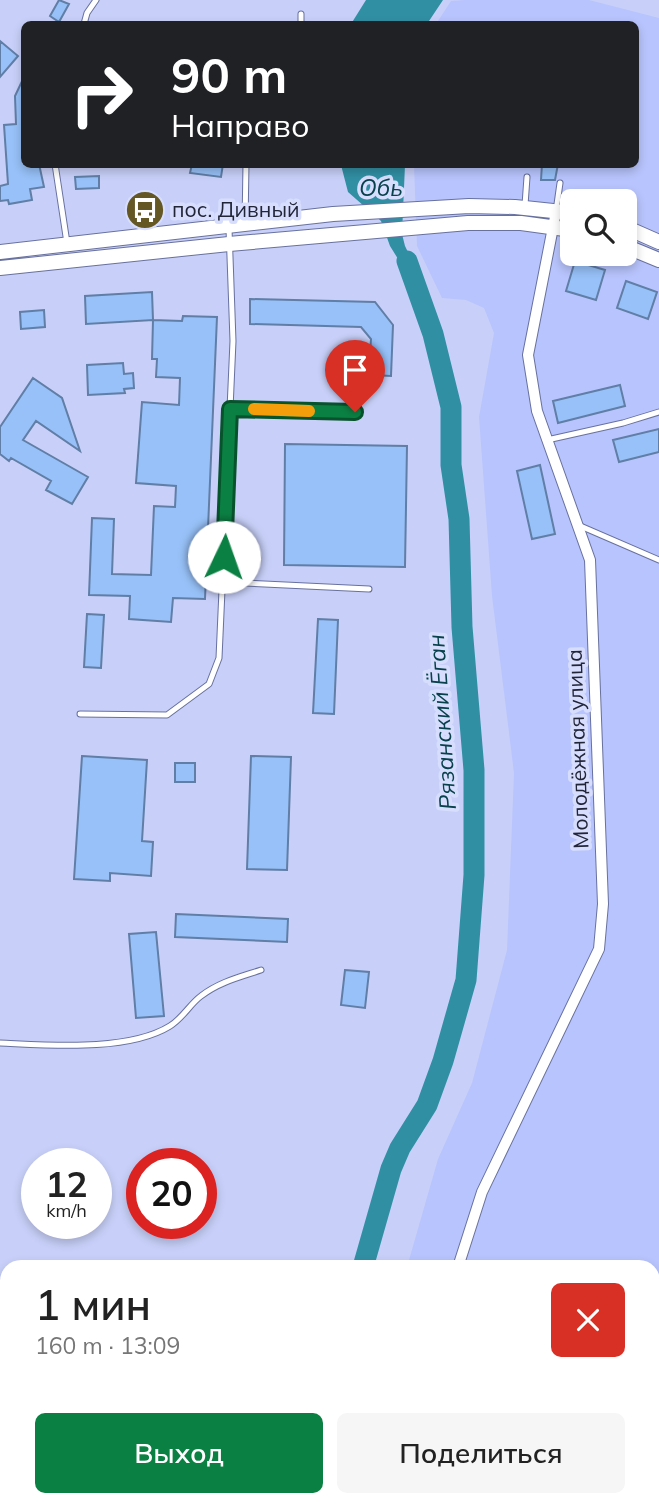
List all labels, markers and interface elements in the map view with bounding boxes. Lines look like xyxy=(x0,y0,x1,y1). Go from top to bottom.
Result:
text: 90 m xyxy=(171,44,287,105)
icon: right xyxy=(56,49,147,140)
text: Направо xyxy=(171,105,310,145)
water label: Обь xyxy=(359,173,403,202)
bus stop icon: пос. Дивный xyxy=(124,189,166,231)
map controls xyxy=(560,189,637,266)
button: search xyxy=(560,189,637,266)
place label: пос. Дивный xyxy=(172,196,300,222)
pin xyxy=(325,340,385,412)
icon: arrive xyxy=(336,351,374,389)
position arrow xyxy=(187,520,261,594)
water label: Рязанский Ёган xyxy=(421,633,462,811)
street label: Молодёжная улица xyxy=(561,649,593,849)
speed limit sign: 20 xyxy=(126,1148,217,1239)
text: 12 xyxy=(45,1162,88,1206)
text: km/h xyxy=(46,1199,87,1222)
text: 1 мин xyxy=(35,1278,151,1331)
button: close xyxy=(551,1283,625,1357)
text: 160 m · 13:09 xyxy=(35,1331,180,1360)
button: Выход xyxy=(35,1413,323,1493)
button: Поделиться xyxy=(337,1413,625,1493)

